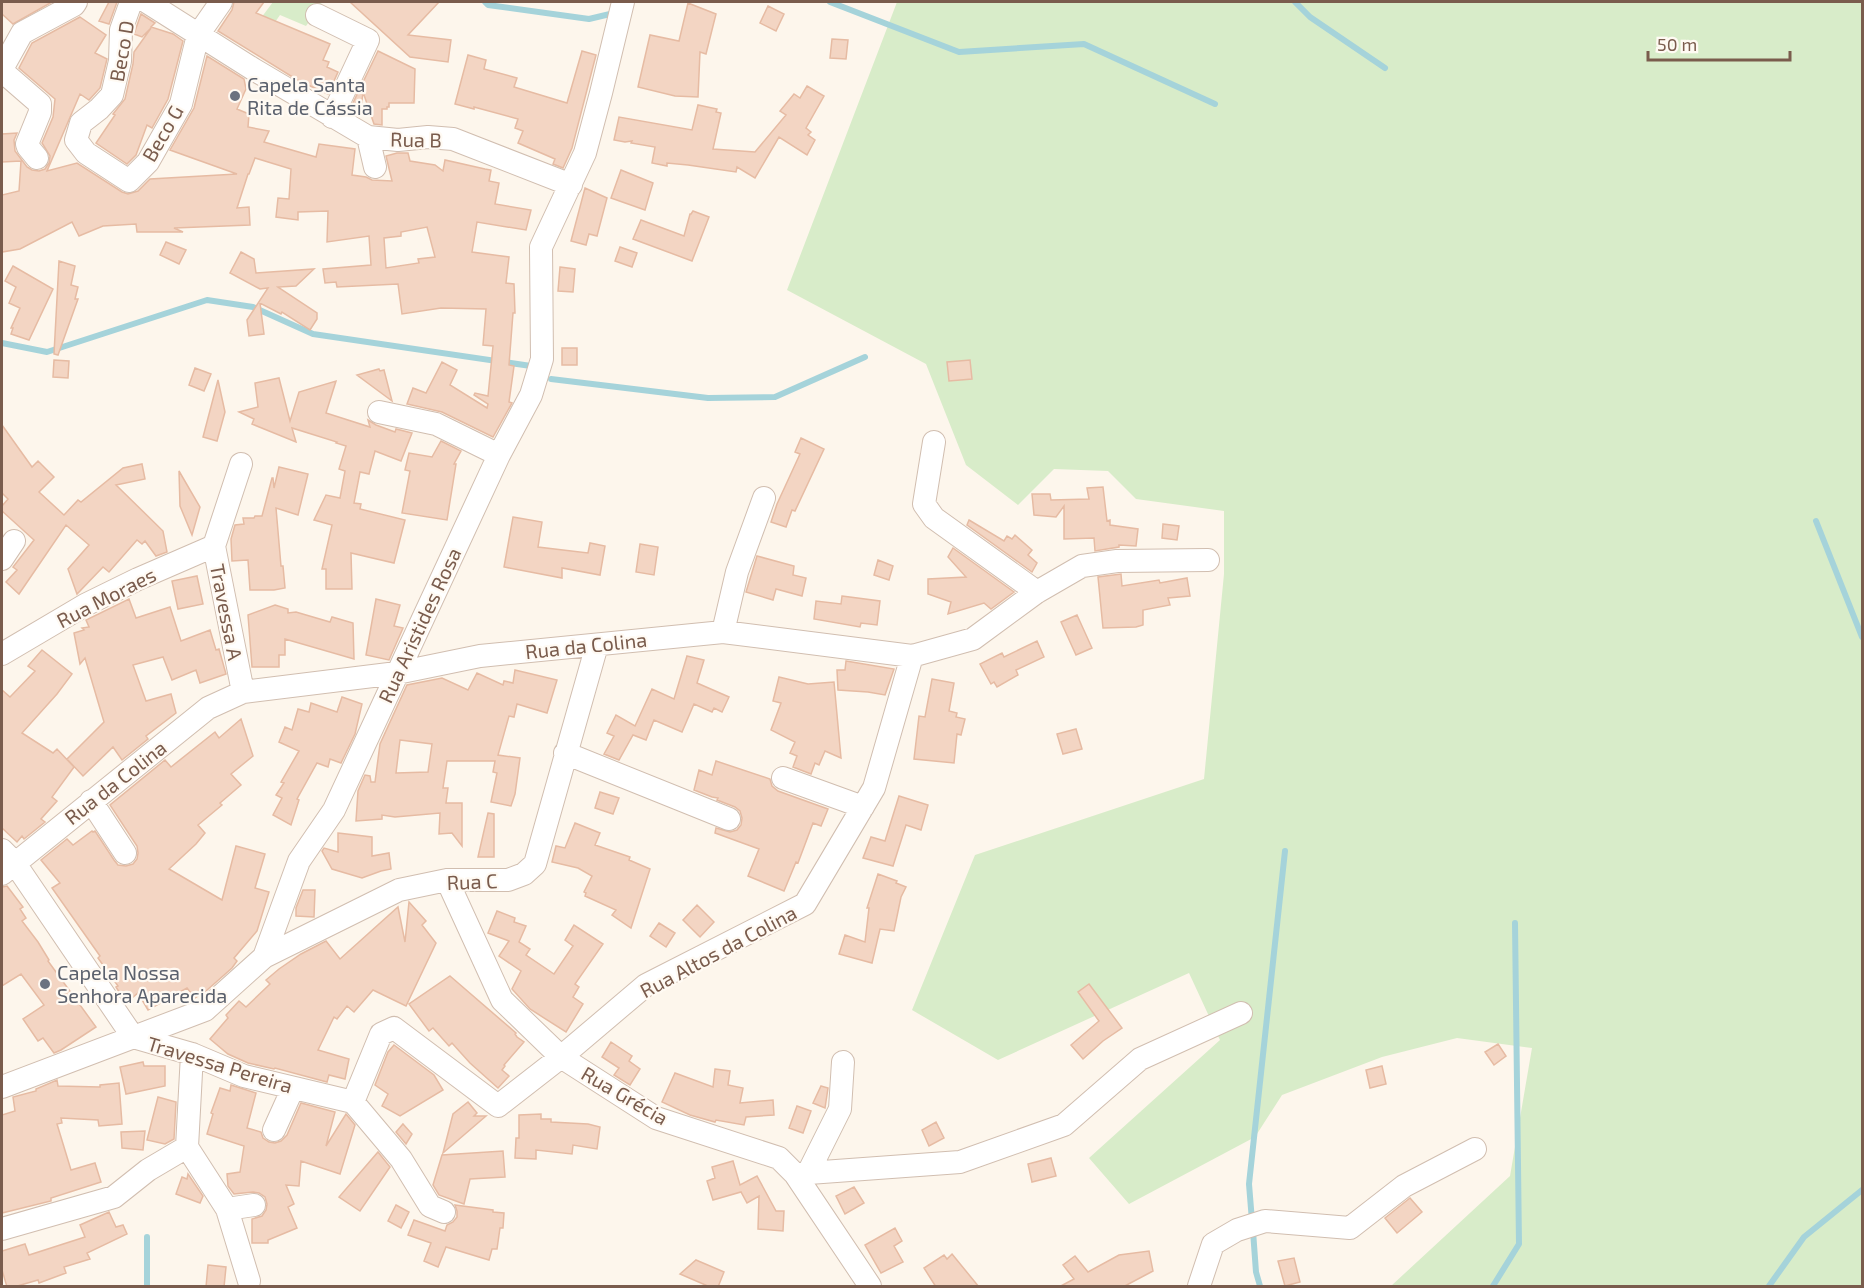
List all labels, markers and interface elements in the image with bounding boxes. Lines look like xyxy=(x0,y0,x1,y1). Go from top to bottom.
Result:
street label: Beco D xyxy=(104,18,138,84)
scale bar xyxy=(1648,24,1790,62)
text: 50 m xyxy=(1657,33,1697,55)
place label: Capela Santa Rita de Cássia xyxy=(247,72,373,119)
marker: Capela Santa Rita de Cássia xyxy=(228,89,242,103)
street label: Beco G xyxy=(136,101,188,165)
street label: Rua B xyxy=(390,127,442,151)
street label: Rua Aristides Rosa xyxy=(373,544,465,706)
street label: Rua Moraes xyxy=(52,562,160,632)
street label: Travessa A xyxy=(206,562,248,663)
street label: Rua da Colina xyxy=(524,627,648,663)
street label: Rua da Colina xyxy=(59,735,171,829)
street label: Rua C xyxy=(446,868,498,894)
street label: Rua Altos da Colina xyxy=(636,900,800,1002)
place label: Capela Nossa Senhora Aparecida xyxy=(57,960,227,1007)
marker: Capela Nossa Senhora Aparecida xyxy=(38,977,52,991)
street label: Travessa Pereira xyxy=(144,1031,296,1097)
street label: Rua Grécia xyxy=(577,1061,673,1129)

